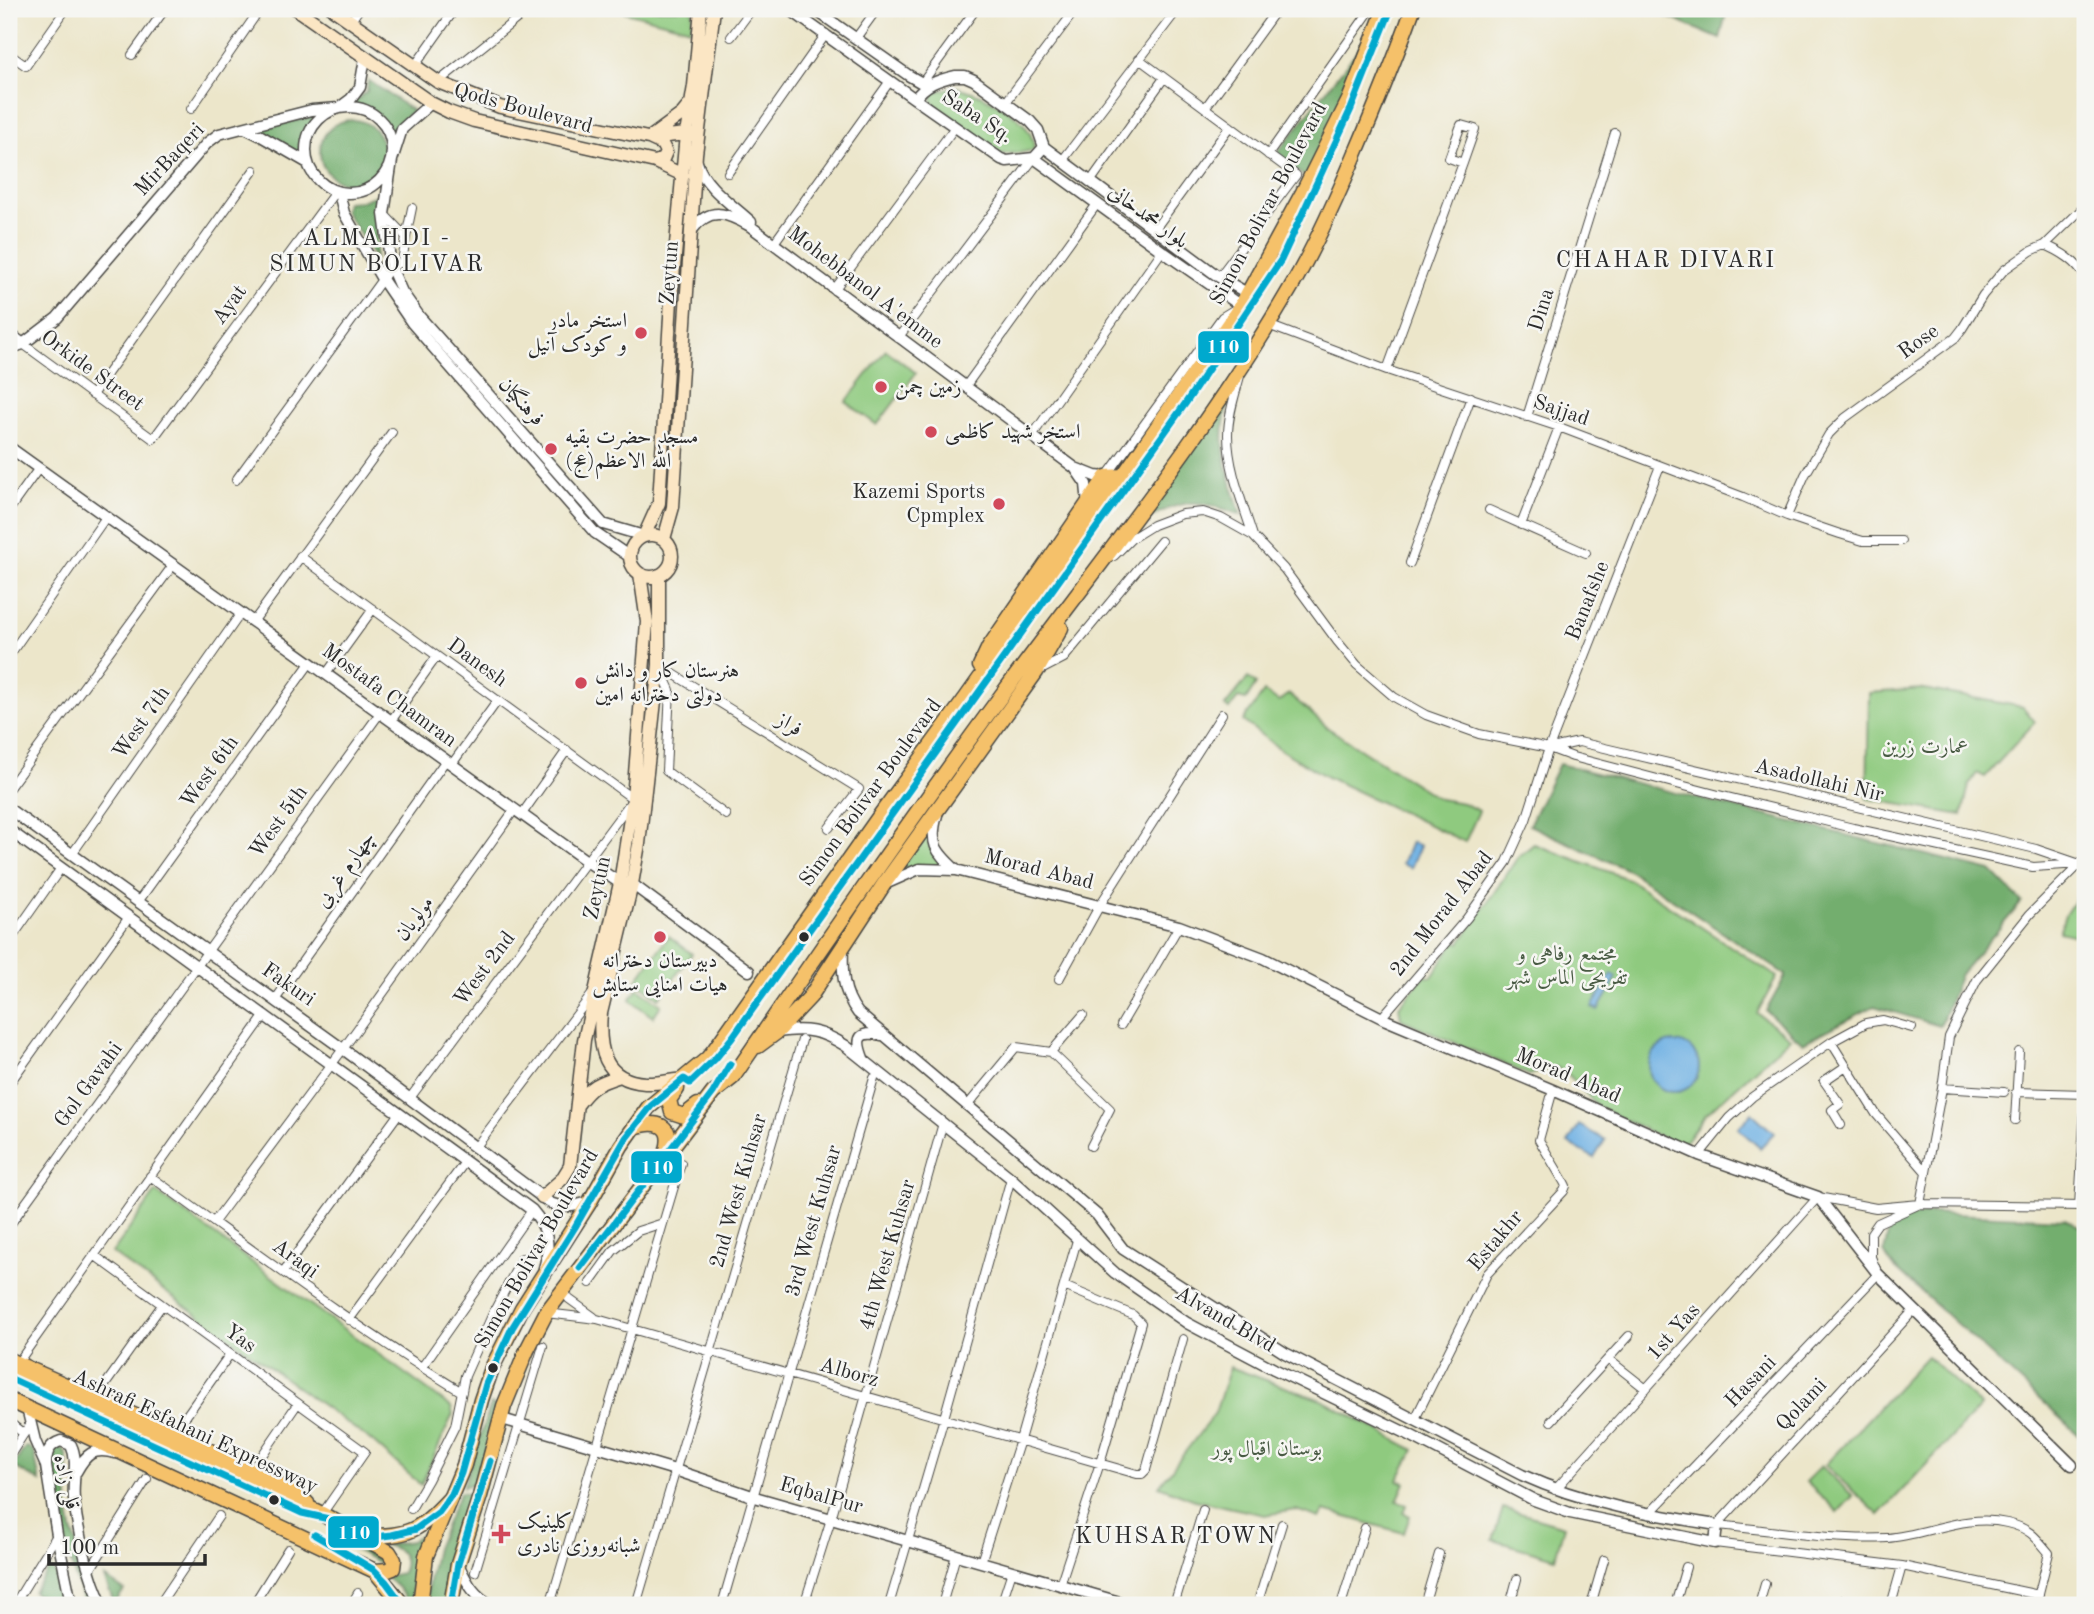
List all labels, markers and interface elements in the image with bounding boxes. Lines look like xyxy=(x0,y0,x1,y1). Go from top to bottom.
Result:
street label: Qods Boulevard xyxy=(451,80,595,138)
street label: Saba Sq. xyxy=(938,86,1016,148)
street label: Simon Bolivar Boulevard xyxy=(1207,99,1331,309)
street label: MirBaqeri xyxy=(131,119,209,201)
street label: بلوار محمدخانی xyxy=(1104,181,1192,254)
street label: Mohebbanol A'emme xyxy=(784,223,946,353)
district label: ALMAHDI - SIMUN BOLIVAR xyxy=(269,227,485,276)
street label: Zeytun xyxy=(657,240,683,306)
district label: CHAHAR DIVARI xyxy=(1556,249,1776,272)
street label: Ayat xyxy=(209,281,251,329)
street label: Dina xyxy=(1526,286,1558,334)
place label: استخر مادر و کودک آنیل xyxy=(528,311,627,359)
street label: Rose xyxy=(1895,321,1943,363)
marker: استخر مادر و کودک آنیل xyxy=(633,325,649,341)
street label: Orkide Street xyxy=(36,327,148,415)
line badge: 110 xyxy=(1197,330,1250,364)
text: 110 xyxy=(1206,339,1240,358)
street label: فرهنگیان xyxy=(493,372,550,431)
place label: زمین چمن xyxy=(895,377,962,400)
marker: زمین چمن xyxy=(873,379,889,395)
street label: Sajjad xyxy=(1530,392,1592,430)
place label: استخر شهید کاظمی xyxy=(945,421,1080,445)
marker: استخر شهید کاظمی xyxy=(923,424,939,440)
place label: مسجد حضرت بقیه الله الاعظم(عج) xyxy=(565,427,699,480)
marker: مسجد حضرت بقیه الله الاعظم(عج) xyxy=(543,441,559,457)
place label: Kazemi Sports Cpmplex xyxy=(852,482,985,527)
marker: Kazemi Sports Cpmplex xyxy=(991,496,1007,512)
street label: Banafshe xyxy=(1563,558,1613,644)
street label: Danesh xyxy=(443,634,511,692)
street label: Mostafa Chamran xyxy=(318,640,460,752)
place label: هنرستان کار و دانش دولتی دخترانه امین xyxy=(595,660,739,709)
marker: هنرستان کار و دانش دولتی دخترانه امین xyxy=(573,675,589,691)
street label: West 7th xyxy=(109,683,175,763)
street label: Simon Bolivar Boulevard xyxy=(796,695,946,891)
street label: فراز xyxy=(770,708,806,742)
street label: West 6th xyxy=(177,732,243,812)
park label: عمارت زرین xyxy=(1882,737,1968,758)
street label: Asadollahi Nir xyxy=(1752,756,1886,806)
street label: West 5th xyxy=(246,782,312,862)
street label: چهارم غربی xyxy=(312,828,385,915)
street label: Morad Abad xyxy=(982,846,1096,894)
street label: 2nd Morad Abad xyxy=(1387,847,1497,980)
street label: Zeytun xyxy=(581,854,615,922)
street label: مولویان xyxy=(392,893,439,946)
street label: West 2nd xyxy=(450,928,520,1010)
marker: دبیرستان دخترانه هیات امنایی ستایش xyxy=(652,929,668,945)
unlabelled marker xyxy=(797,930,811,944)
park label: مجتمع رفاهی و تفریحی الماس شهر xyxy=(1505,944,1628,991)
place label: دبیرستان دخترانه هیات امنایی ستایش xyxy=(592,951,728,998)
street label: Fakuri xyxy=(258,959,318,1011)
street label: Gol Gavahi xyxy=(51,1038,127,1132)
street label: Morad Abad xyxy=(1512,1044,1624,1108)
street label: 2nd West Kuhsar xyxy=(707,1111,771,1271)
street label: 3rd West Kuhsar xyxy=(782,1142,846,1299)
street label: Simon Bolivar Boulevard xyxy=(471,1146,603,1352)
line badge: 110 xyxy=(630,1150,683,1184)
text: 110 xyxy=(640,1160,674,1179)
street label: 4th West Kuhsar xyxy=(856,1177,920,1333)
street label: Estakhr xyxy=(1465,1206,1528,1275)
street label: Araqi xyxy=(268,1235,322,1283)
street label: Alvand Blvd xyxy=(1171,1283,1279,1357)
street label: 1st Yas xyxy=(1643,1300,1705,1364)
street label: Yas xyxy=(220,1321,260,1357)
street label: Hasani xyxy=(1721,1352,1781,1412)
street label: Alborz xyxy=(817,1355,881,1391)
unlabelled marker xyxy=(486,1361,500,1375)
street label: Ashrafi Esfahani Expressway xyxy=(69,1366,321,1498)
street label: Qolami xyxy=(1773,1375,1831,1435)
park label: بوستان اقبال پور xyxy=(1210,1439,1322,1463)
street label: قلی زاده xyxy=(46,1452,83,1513)
street label: EqbalPur xyxy=(777,1474,866,1518)
unlabelled marker xyxy=(267,1493,281,1507)
place label: کلینیک شبانه‌روزی نادری xyxy=(517,1510,641,1558)
line badge: 110 xyxy=(327,1515,380,1549)
scale bar xyxy=(49,1523,205,1567)
marker: کلینیک شبانه‌روزی نادری xyxy=(491,1524,511,1544)
text: 110 xyxy=(337,1525,371,1544)
district label: KUHSAR TOWN xyxy=(1075,1525,1277,1548)
text: 100 m xyxy=(60,1538,119,1559)

